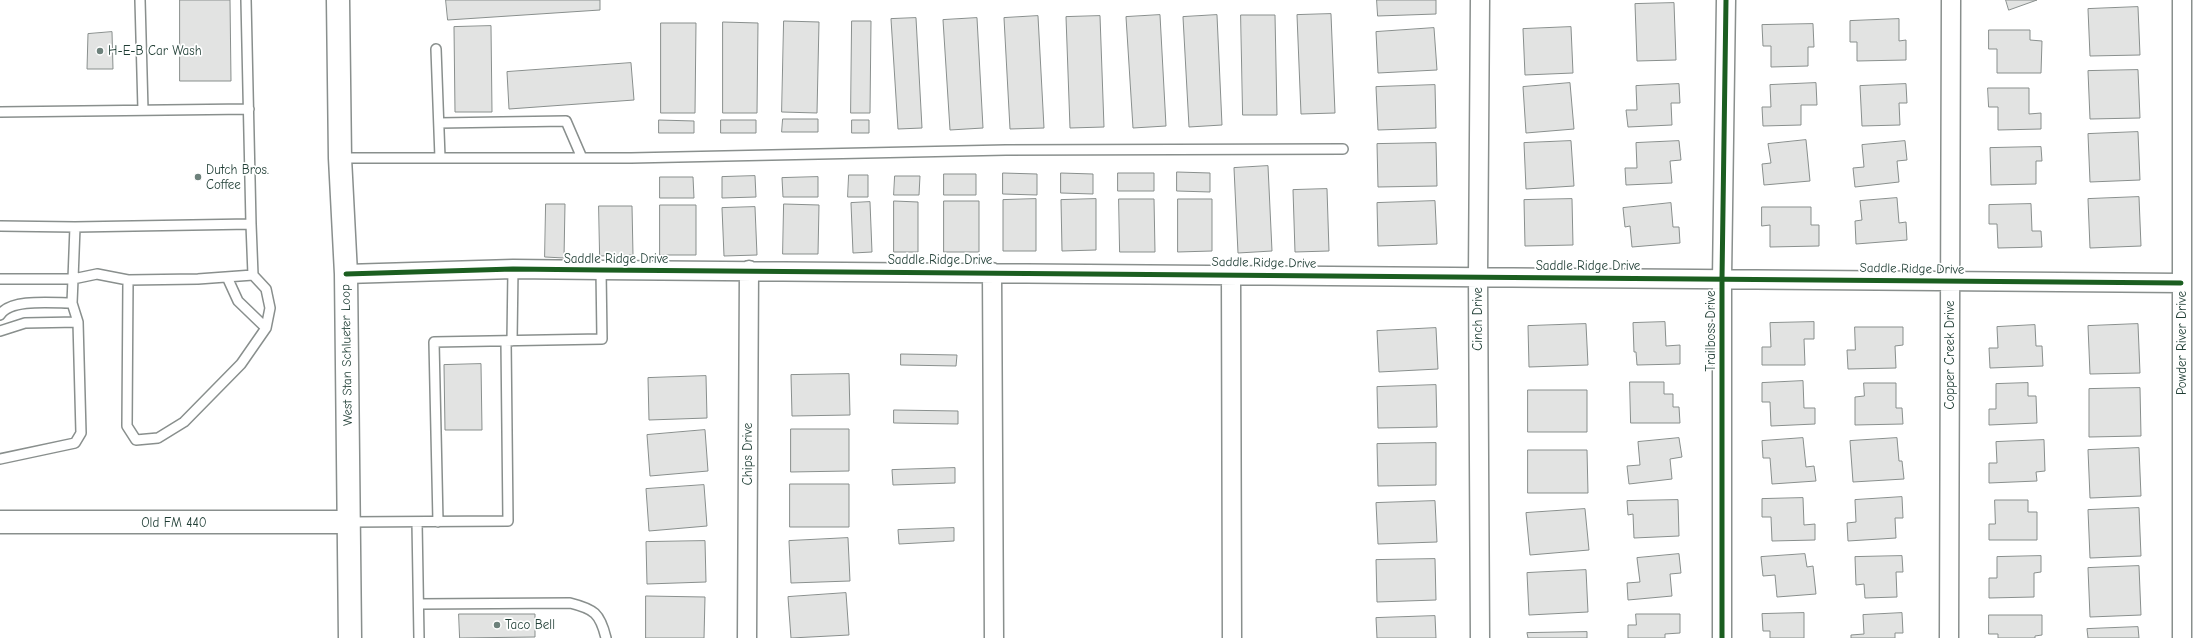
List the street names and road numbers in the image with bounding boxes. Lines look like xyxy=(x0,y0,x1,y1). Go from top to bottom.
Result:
street label: Saddle Ridge Drive xyxy=(564,251,668,267)
street label: Saddle Ridge Drive xyxy=(888,252,992,268)
street label: Saddle Ridge Drive xyxy=(1212,254,1316,272)
street label: Saddle Ridge Drive xyxy=(1536,258,1640,274)
street label: Saddle Ridge Drive xyxy=(1860,260,1964,278)
street label: West Stan Schlueter Loop xyxy=(338,284,356,426)
street label: Cinch Drive xyxy=(1470,287,1486,351)
street label: Trailboss Drive xyxy=(1703,290,1719,372)
street label: Powder River Drive xyxy=(2174,291,2190,395)
street label: Copper Creek Drive xyxy=(1942,300,1958,410)
street label: Chips Drive xyxy=(740,423,756,485)
street label: Old FM 440 xyxy=(141,515,207,531)

